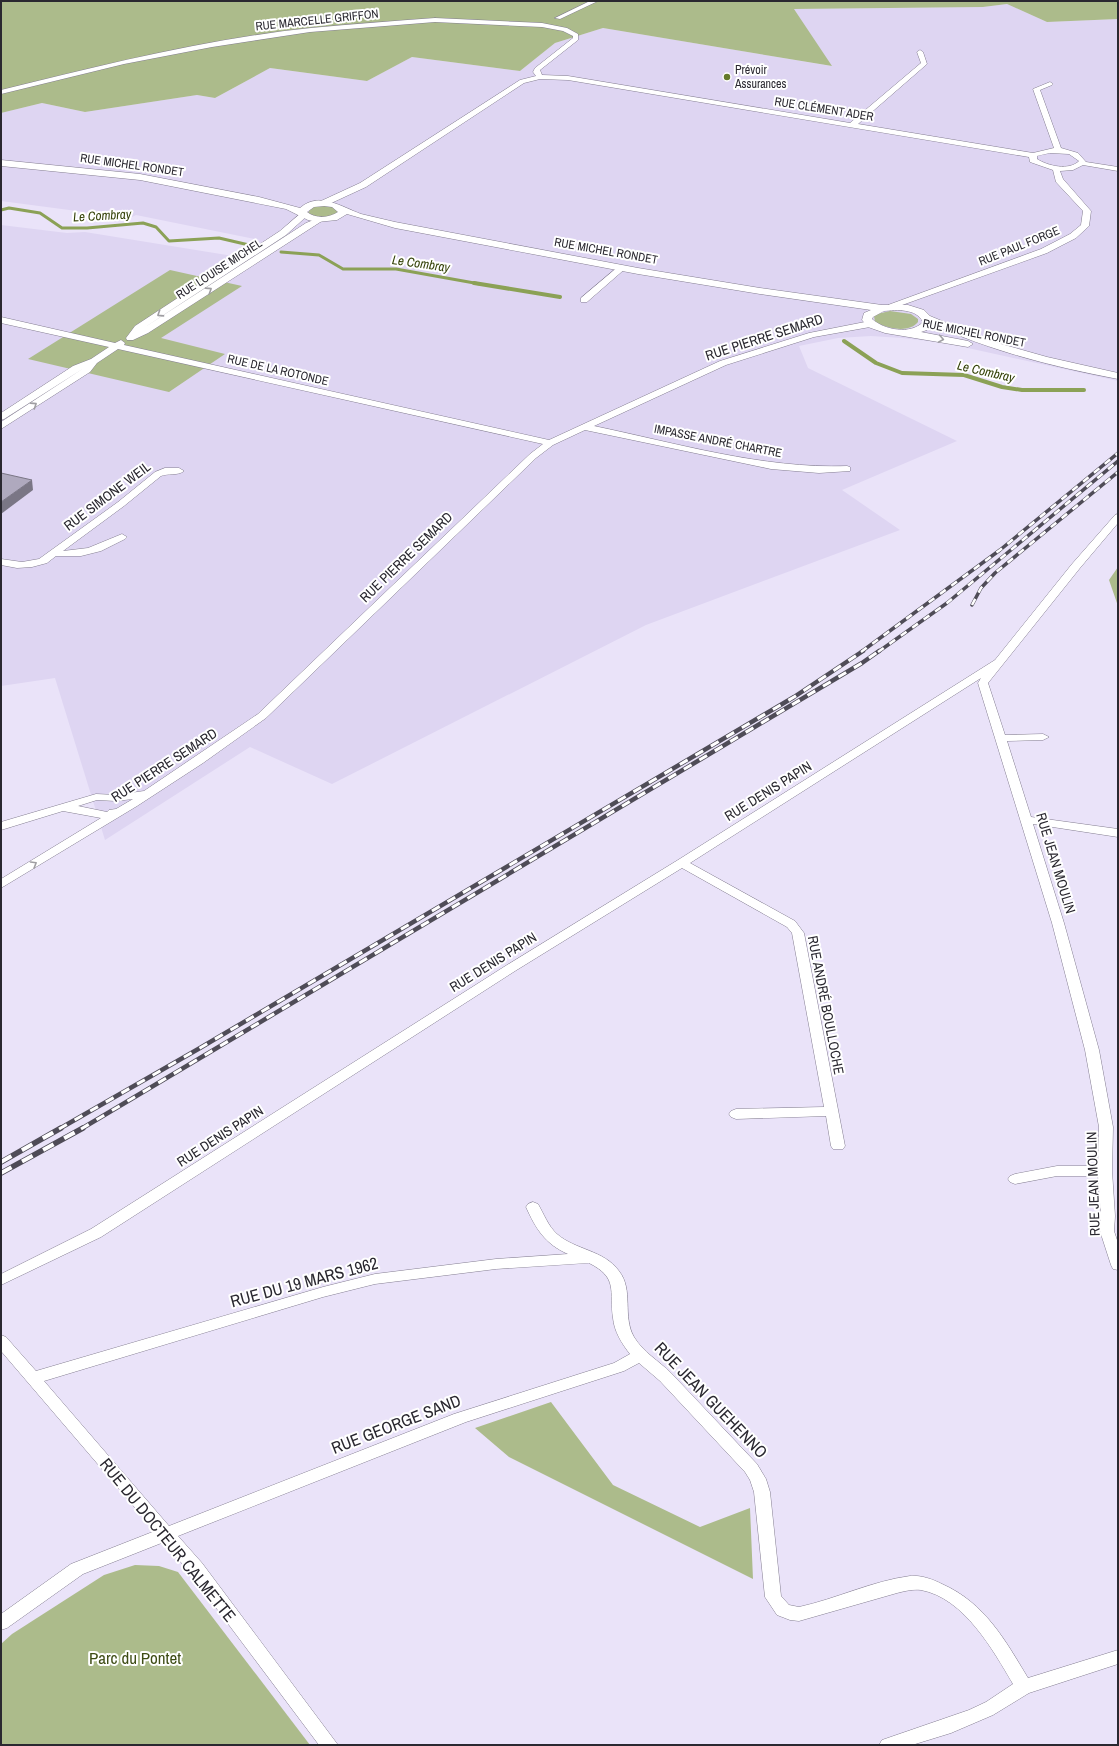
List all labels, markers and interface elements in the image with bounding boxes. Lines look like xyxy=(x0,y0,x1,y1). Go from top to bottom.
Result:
street label: RUE MARCELLE GRIFFON xyxy=(255,6,379,34)
place label: Prévoir Assurances xyxy=(734,62,786,92)
marker: Prévoir Assurances xyxy=(722,72,732,82)
street label: RUE CLÉMENT ADER xyxy=(773,93,875,125)
street label: RUE MICHEL RONDET xyxy=(79,150,185,180)
water label: Le Combray xyxy=(73,205,132,226)
street label: RUE PAUL FORGE xyxy=(976,222,1062,270)
street label: RUE MICHEL RONDET xyxy=(553,234,659,268)
street label: RUE LOUISE MICHEL xyxy=(173,235,266,303)
water label: Le Combray xyxy=(391,251,452,276)
one-way arrow xyxy=(205,287,212,294)
one-way arrow xyxy=(157,309,164,316)
street label: RUE PIERRE SEMARD xyxy=(703,310,825,364)
street label: RUE MICHEL RONDET xyxy=(921,315,1027,351)
one-way arrow xyxy=(937,334,944,343)
street label: RUE DE LA ROTONDE xyxy=(226,351,330,389)
water label: Le Combray xyxy=(956,357,1017,386)
one-way arrow xyxy=(29,402,36,409)
street label: IMPASSE ANDRÉ CHARTRE xyxy=(653,421,783,461)
street label: RUE SIMONE WEIL xyxy=(60,457,154,534)
street label: RUE PIERRE SEMARD xyxy=(356,508,456,606)
street label: RUE PIERRE SEMARD xyxy=(108,724,220,806)
street label: RUE DENIS PAPIN xyxy=(721,757,815,825)
street label: RUE JEAN MOULIN xyxy=(1032,810,1080,916)
one-way arrow xyxy=(30,861,37,868)
street label: RUE DENIS PAPIN xyxy=(446,928,540,996)
street label: RUE ANDRÉ BOULLOCHE xyxy=(804,934,848,1076)
street label: RUE DENIS PAPIN xyxy=(173,1101,267,1171)
street label: RUE JEAN MOULIN xyxy=(1082,1131,1104,1237)
street label: RUE DU 19 MARS 1962 xyxy=(228,1251,380,1312)
street label: RUE JEAN GUEHENNO xyxy=(650,1337,773,1463)
street label: RUE GEORGE SAND xyxy=(328,1388,464,1459)
street label: RUE DU DOCTEUR CALMETTE xyxy=(95,1453,242,1626)
park label: Parc du Pontet xyxy=(89,1646,181,1669)

